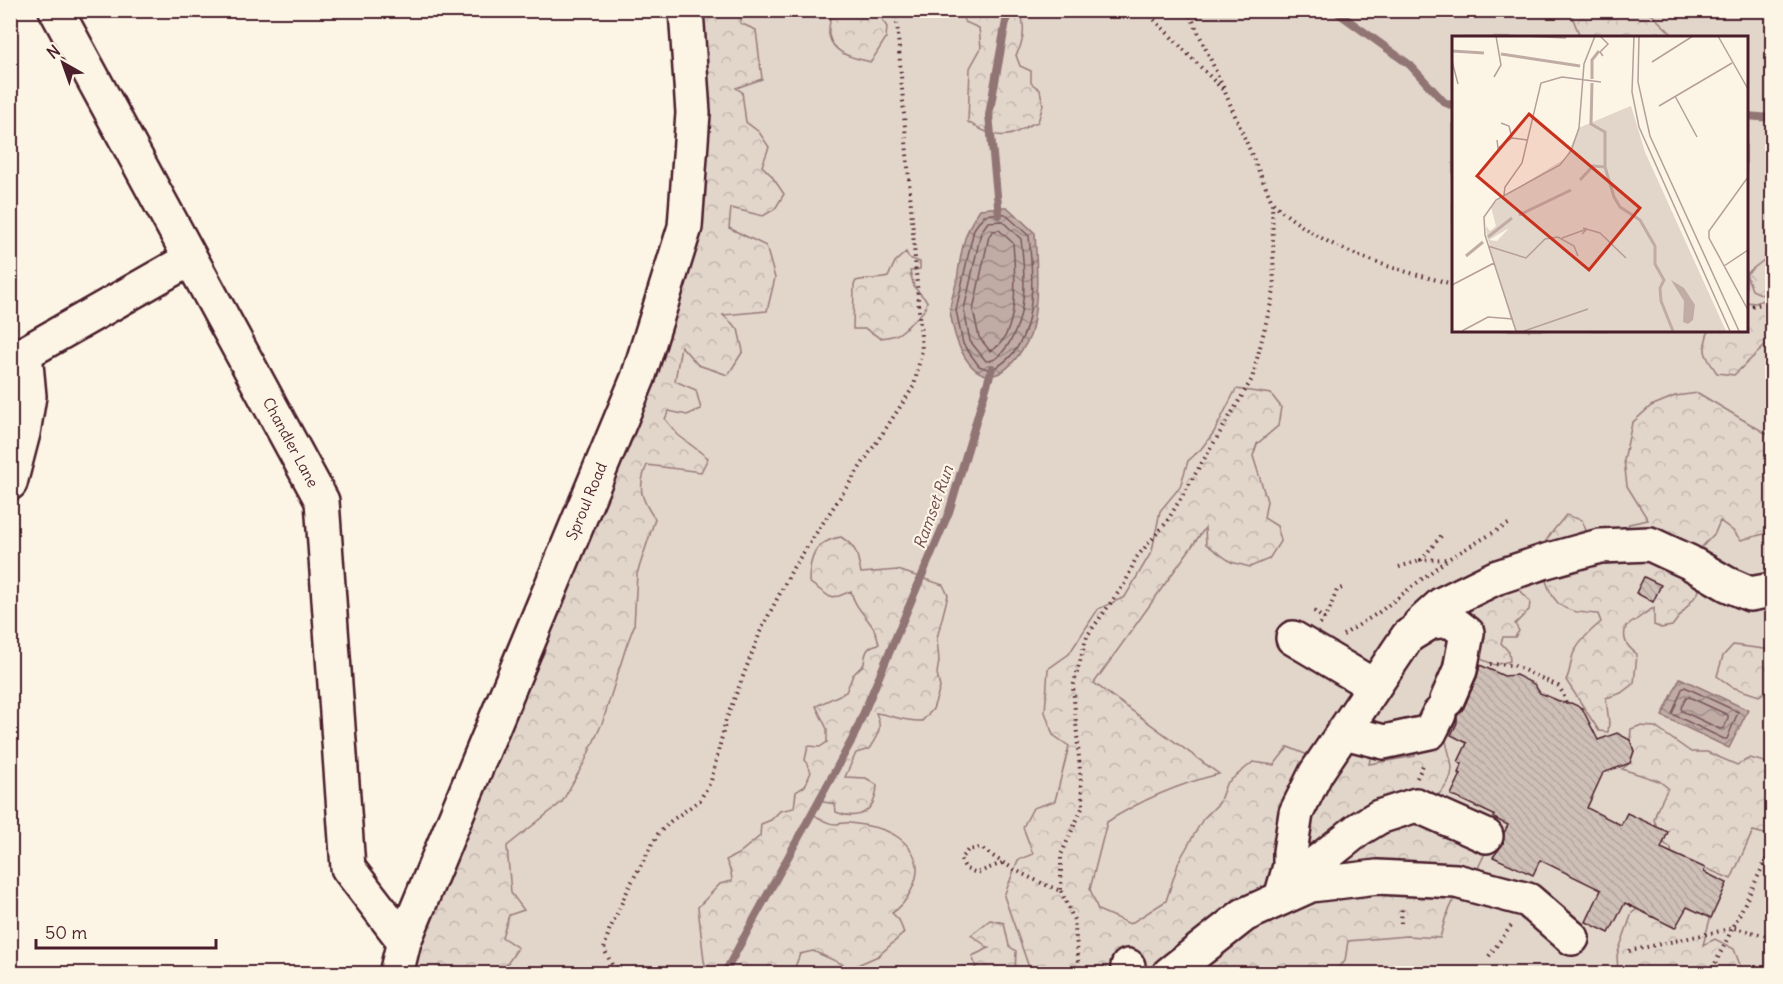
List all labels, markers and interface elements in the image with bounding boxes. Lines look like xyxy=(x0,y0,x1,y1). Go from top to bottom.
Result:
north arrow xyxy=(33,33,93,93)
inset map xyxy=(1452,36,1747,332)
text: N xyxy=(43,40,64,63)
street label: Chandler Lane xyxy=(259,394,323,491)
street label: Sproul Road xyxy=(562,459,611,543)
water label: Ramset Run xyxy=(909,462,958,551)
scale bar xyxy=(36,912,216,950)
text: 50 m xyxy=(45,921,87,944)

